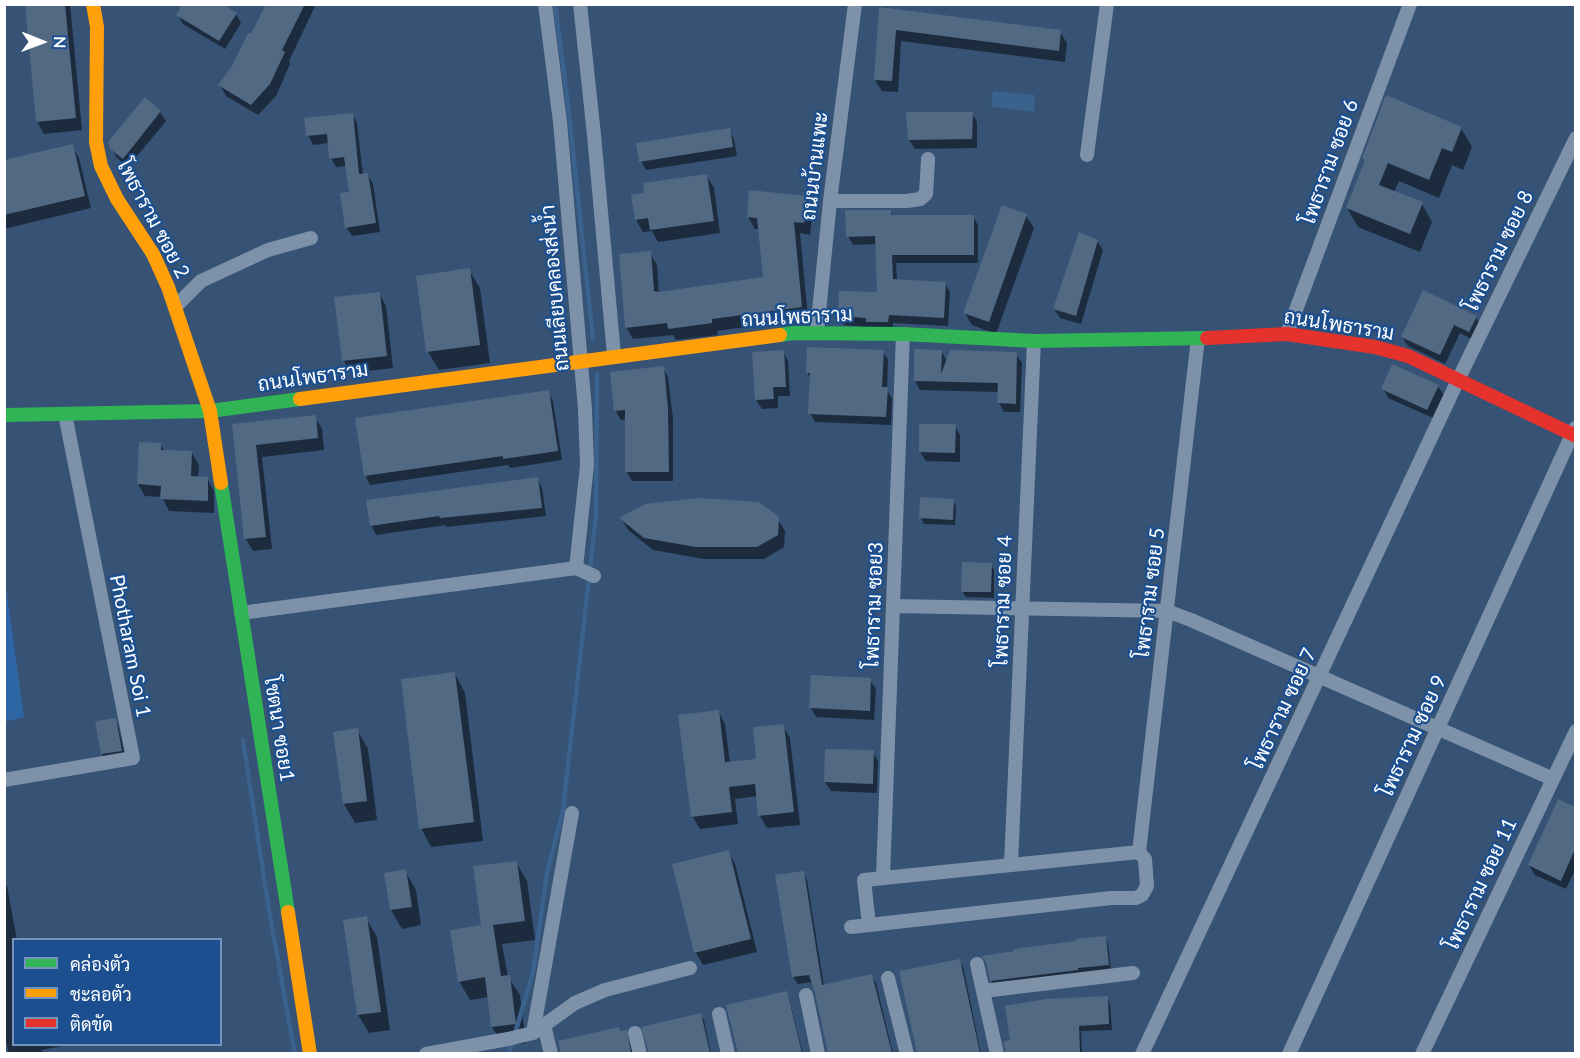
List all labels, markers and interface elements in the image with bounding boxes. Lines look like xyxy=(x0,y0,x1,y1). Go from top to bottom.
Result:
north arrow xyxy=(12,12,72,72)
text: N xyxy=(51,36,70,49)
street label: โพธาราม ซอย 6 xyxy=(1296,96,1364,228)
street label: ถนนบ้านแพะ xyxy=(796,110,834,222)
street label: โพธาราม ซอย 2 xyxy=(112,155,194,283)
street label: โพธาราม ซอย 8 xyxy=(1459,187,1539,315)
street label: ถนนเลียบคลองส่งน้ำ xyxy=(536,204,574,372)
street label: ถนนโพธาราม xyxy=(741,302,853,332)
street label: ถนนโพธาราม xyxy=(1282,304,1396,346)
street label: ถนนโพธาราม xyxy=(256,357,370,397)
street label: โพธาราม ซอย 5 xyxy=(1130,526,1170,660)
street label: โพธาราม ซอย 4 xyxy=(989,535,1017,667)
street label: โพธาราม ซอย3 xyxy=(860,541,888,669)
street label: Photharam Soi 1 xyxy=(104,573,156,719)
street label: โพธาราม ซอย 7 xyxy=(1244,644,1322,774)
street label: โพธาราม ซอย 9 xyxy=(1374,671,1452,801)
street label: โชตนา ซอย1 xyxy=(259,675,299,783)
street label: โพธาราม ซอย 11 xyxy=(1440,814,1522,954)
legend xyxy=(12,938,222,1046)
text: คล่องตัว xyxy=(70,953,130,975)
text: ชะลอตัว xyxy=(70,983,132,1005)
text: ติดขัด xyxy=(70,1013,113,1035)

